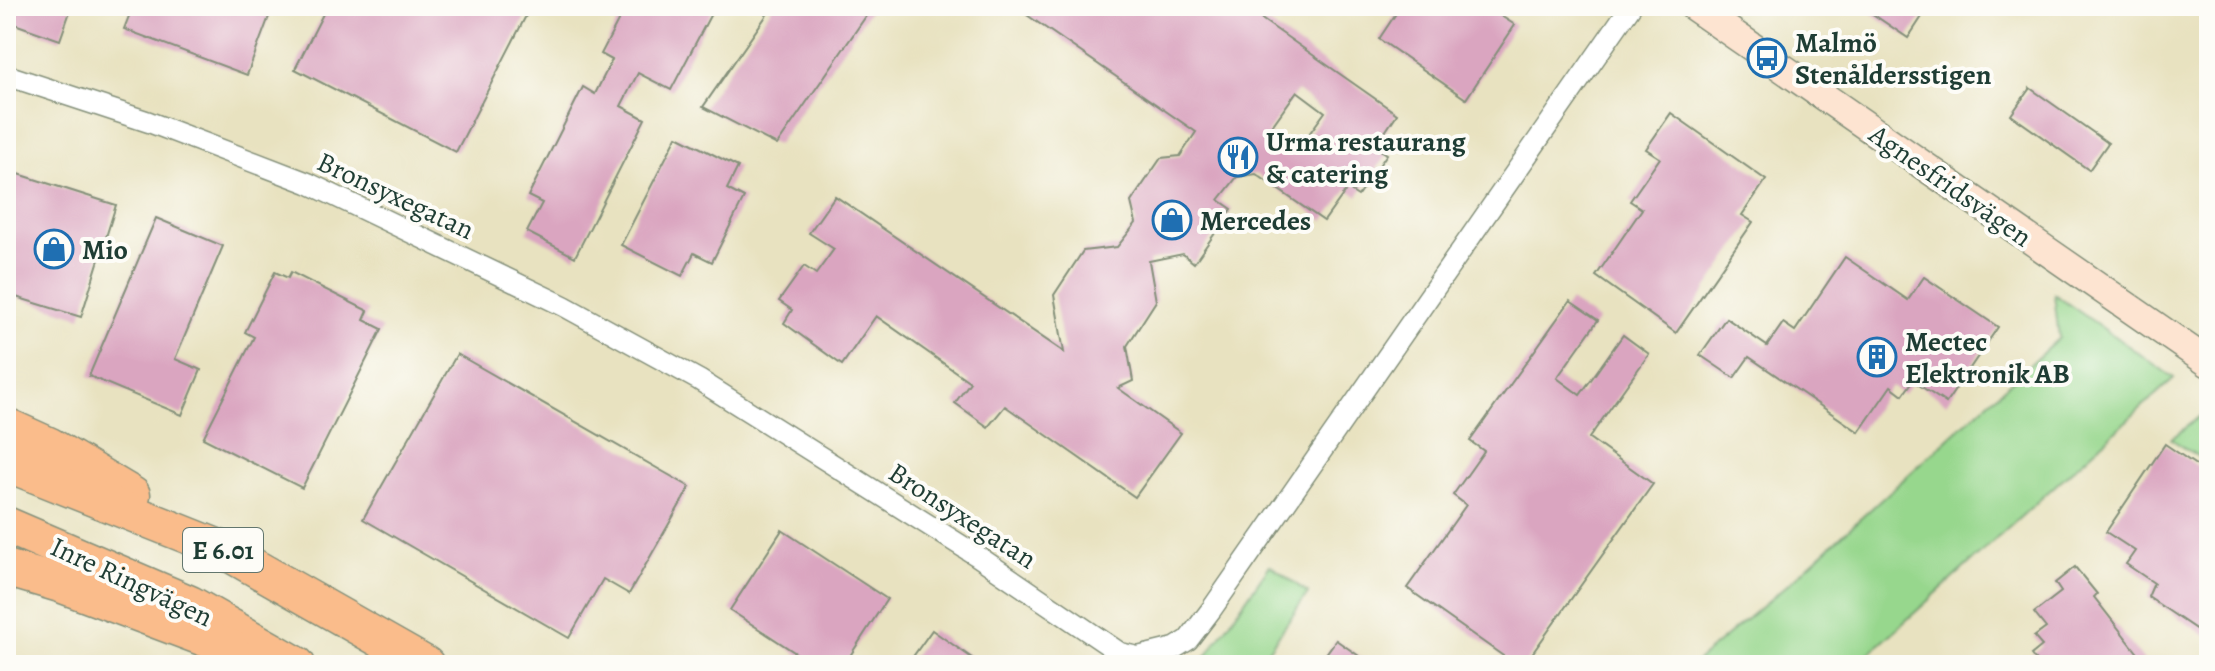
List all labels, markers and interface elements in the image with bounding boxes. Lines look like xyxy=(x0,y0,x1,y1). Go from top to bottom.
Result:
place label: Malmö Stenåldersstigen xyxy=(1795,24,1992,94)
bus stop icon: Malmö Stenåldersstigen xyxy=(1746,37,1788,79)
street label: Agnesfridsvägen xyxy=(1861,115,2039,256)
place label: Urma restaurang & catering xyxy=(1266,123,1467,193)
restaurant icon: Urma restaurang & catering xyxy=(1217,136,1259,178)
street label: Bronsyxegatan xyxy=(311,143,480,249)
shop icon: Mercedes xyxy=(1151,199,1193,241)
place label: Mercedes xyxy=(1200,202,1311,240)
shop icon: Mio xyxy=(33,228,75,270)
place label: Mio xyxy=(82,231,128,269)
place label: Mectec Elektronik AB xyxy=(1905,323,2070,393)
building icon: Mectec Elektronik AB xyxy=(1856,336,1898,378)
street label: Bronsyxegatan xyxy=(881,454,1044,578)
street label: Inre Ringvägen xyxy=(44,528,219,636)
road number: E 6.01 xyxy=(183,528,263,572)

